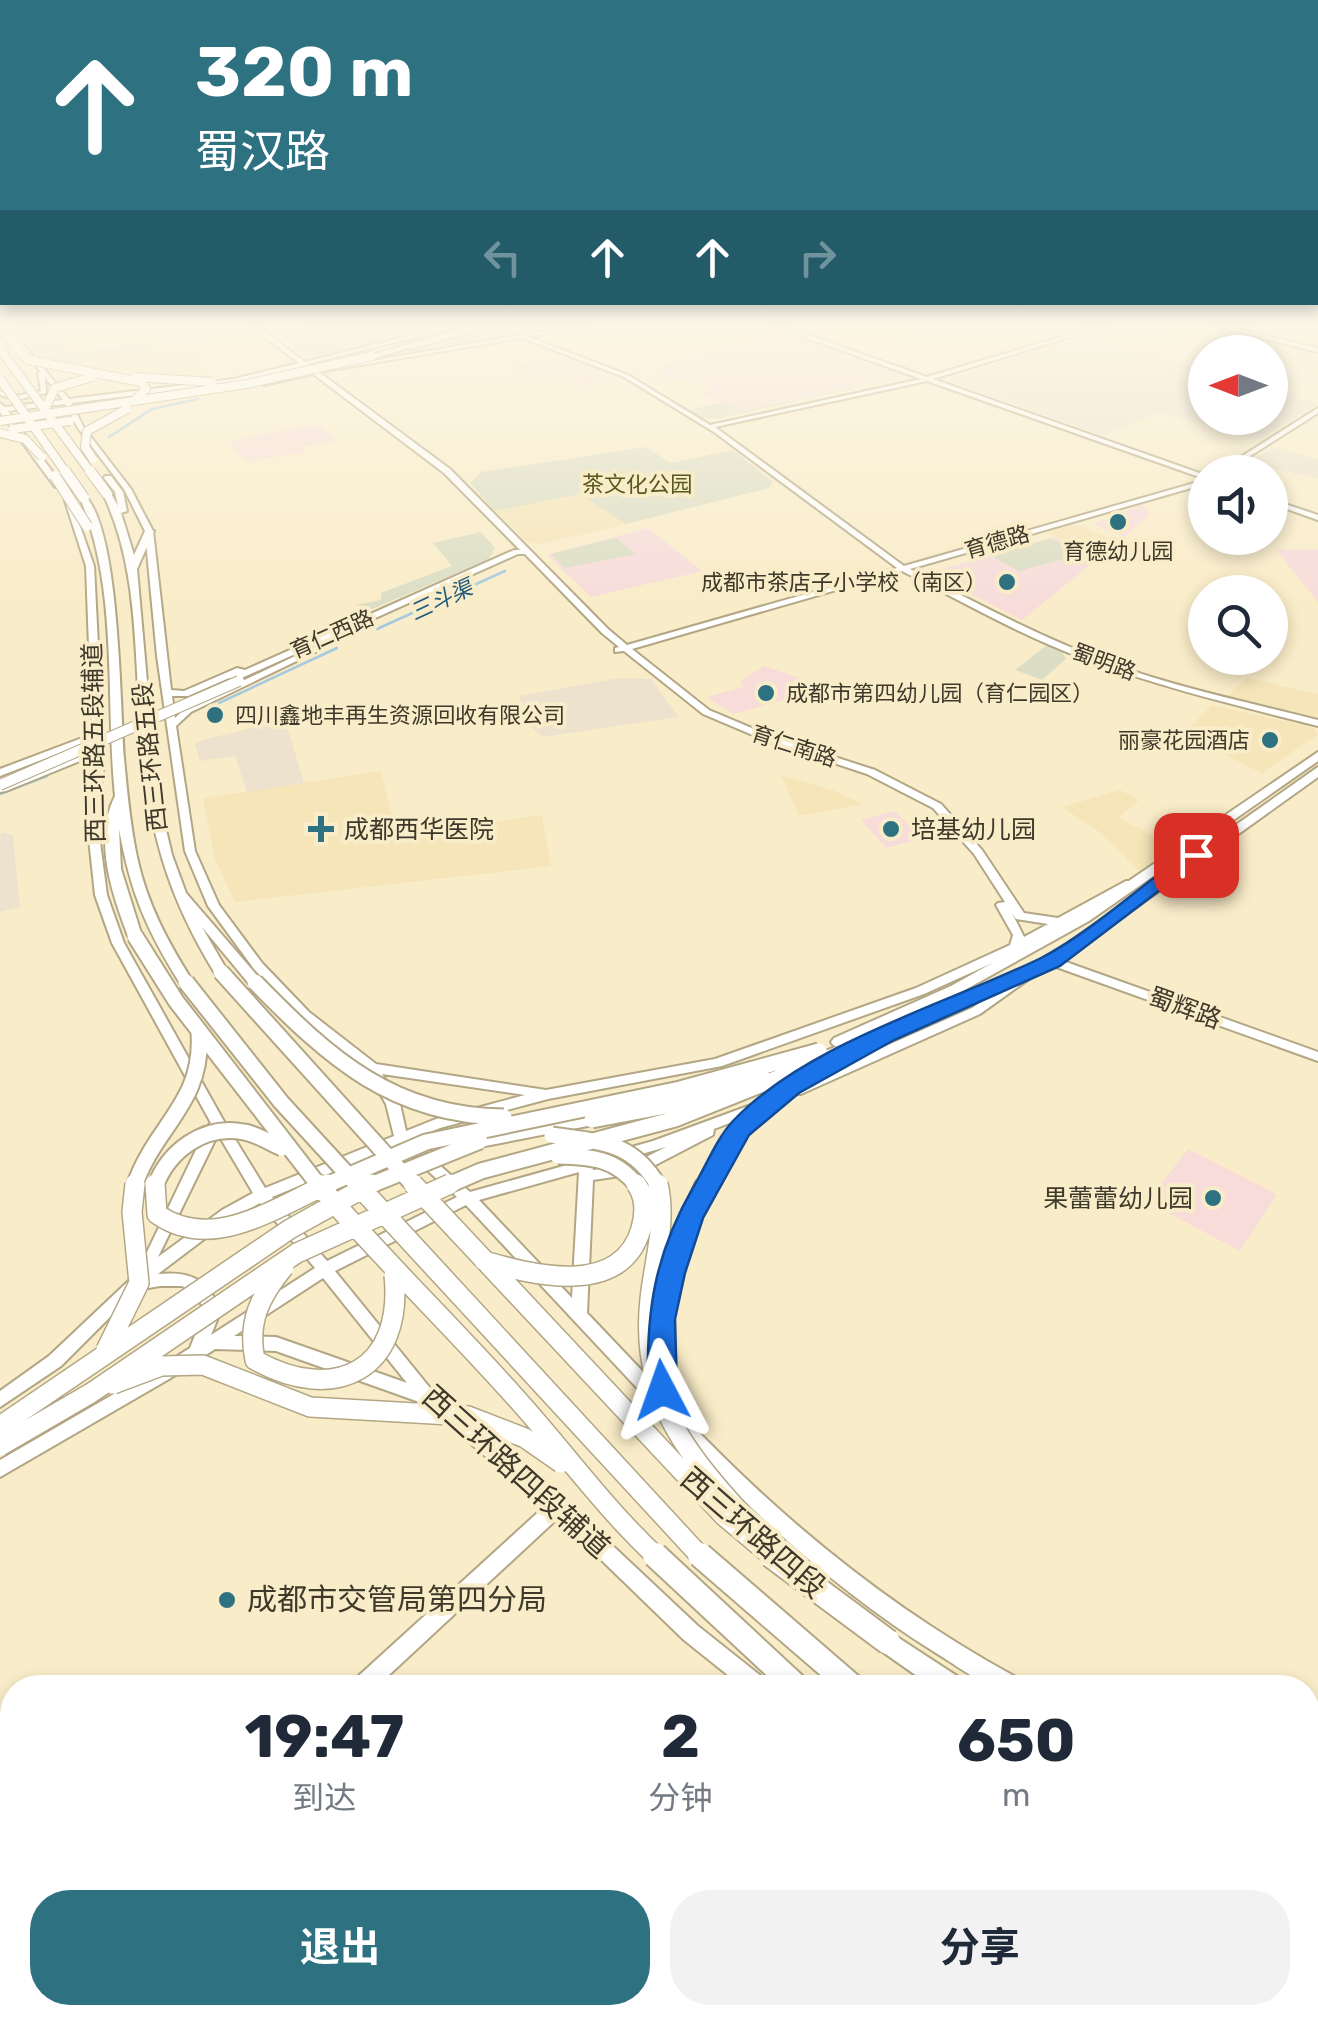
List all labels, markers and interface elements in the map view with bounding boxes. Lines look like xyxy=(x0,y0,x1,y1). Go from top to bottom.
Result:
text: 320 m xyxy=(195,31,413,114)
icon: ahead xyxy=(30,40,160,170)
text: 蜀汉路 xyxy=(195,125,330,178)
icon: left xyxy=(475,230,530,285)
icon: ahead xyxy=(580,230,635,285)
icon: ahead xyxy=(685,230,740,285)
icon: right xyxy=(790,230,845,285)
north arrow xyxy=(1188,335,1288,435)
map controls xyxy=(1188,335,1288,675)
button: sound xyxy=(1188,455,1288,555)
park label: 茶文化公园 xyxy=(582,471,692,498)
marker: 育德幼儿园 xyxy=(1107,511,1129,533)
street label: 育德路 xyxy=(962,520,1032,564)
place label: 育德幼儿园 xyxy=(1063,538,1173,565)
place label: 成都市茶店子小学校（南区） xyxy=(701,569,987,596)
marker: 成都市茶店子小学校（南区） xyxy=(996,571,1018,593)
water label: 三斗渠 xyxy=(405,573,479,626)
button: search xyxy=(1188,575,1288,675)
street label: 育仁西路 xyxy=(286,604,378,664)
street label: 蜀明路 xyxy=(1068,638,1140,686)
street label: 西三环路五段辅道 xyxy=(78,643,110,843)
place label: 成都市第四幼儿园（育仁园区） xyxy=(786,680,1094,707)
street label: 西三环路五段 xyxy=(128,681,172,833)
marker: 成都市第四幼儿园（育仁园区） xyxy=(755,682,777,704)
place label: 四川鑫地丰再生资源回收有限公司 xyxy=(235,702,565,729)
marker: 四川鑫地丰再生资源回收有限公司 xyxy=(204,704,226,726)
street label: 育仁南路 xyxy=(748,720,840,772)
place label: 丽豪花园酒店 xyxy=(1118,727,1250,754)
marker: 丽豪花园酒店 xyxy=(1259,729,1281,751)
pin xyxy=(1154,813,1239,898)
place label: 成都西华医院 xyxy=(344,815,494,844)
place label: 培基幼儿园 xyxy=(911,815,1036,844)
marker: 成都西华医院 xyxy=(308,816,334,842)
marker: 培基幼儿园 xyxy=(880,818,902,840)
icon: arrive xyxy=(1169,828,1224,883)
street label: 蜀辉路 xyxy=(1145,982,1225,1034)
place label: 果蕾蕾幼儿园 xyxy=(1043,1184,1193,1213)
marker: 果蕾蕾幼儿园 xyxy=(1202,1187,1224,1209)
position arrow xyxy=(610,1338,714,1442)
street label: 西三环路四段辅道 xyxy=(415,1378,617,1566)
street label: 西三环路四段 xyxy=(673,1460,833,1606)
place label: 成都市交管局第四分局 xyxy=(247,1582,547,1618)
marker: 成都市交管局第四分局 xyxy=(216,1589,238,1611)
text: 19:47 xyxy=(244,1701,404,1772)
text: 2 xyxy=(661,1701,700,1772)
text: 650 xyxy=(957,1705,1076,1776)
text: m xyxy=(1002,1776,1030,1814)
text: 到达 xyxy=(292,1779,356,1817)
text: 分钟 xyxy=(649,1779,713,1817)
button: 退出 xyxy=(30,1890,650,2005)
button: 分享 xyxy=(670,1890,1290,2005)

